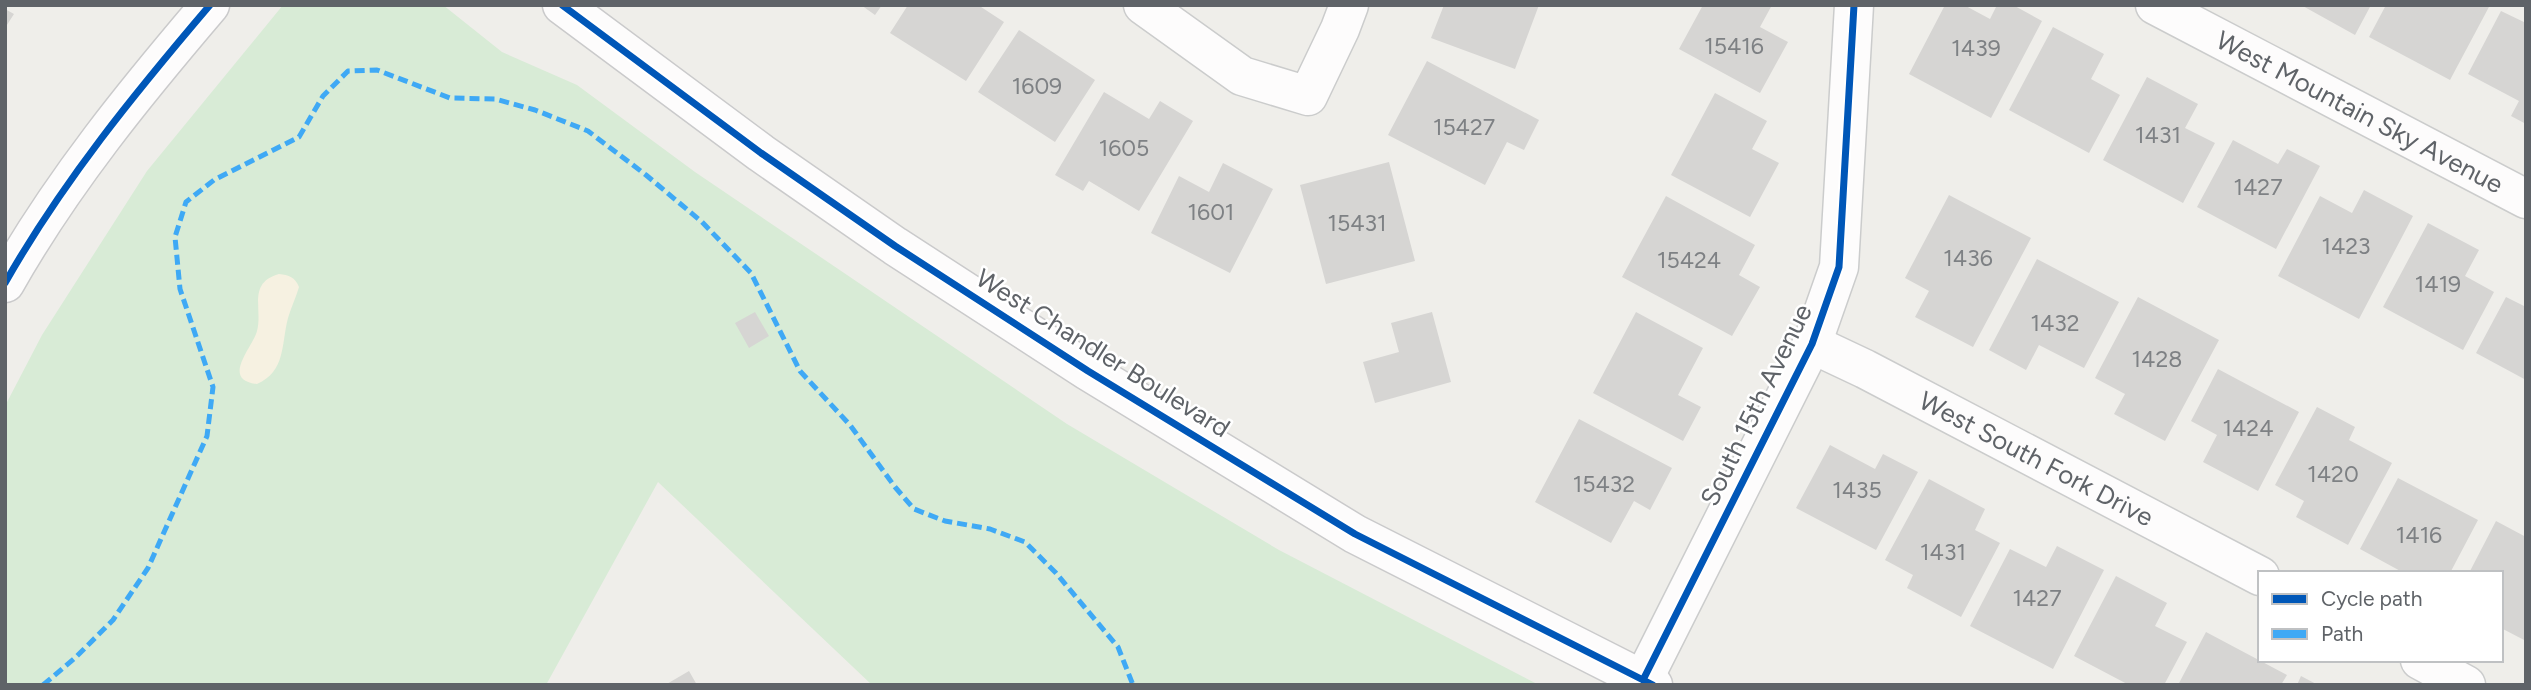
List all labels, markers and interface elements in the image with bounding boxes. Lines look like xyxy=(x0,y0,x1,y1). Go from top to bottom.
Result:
street label: West Mountain Sky Avenue xyxy=(2211,24,2509,200)
house number: 15416 xyxy=(1704,32,1764,60)
house number: 1439 xyxy=(1951,34,2001,62)
house number: 1609 xyxy=(1012,72,1062,100)
house number: 15427 xyxy=(1433,113,1495,141)
house number: 1431 xyxy=(2135,121,2181,149)
house number: 1605 xyxy=(1099,134,1149,162)
house number: 1427 xyxy=(2234,173,2283,201)
house number: 1601 xyxy=(1188,198,1234,226)
house number: 15431 xyxy=(1327,209,1387,237)
house number: 1423 xyxy=(2321,232,2371,260)
house number: 1436 xyxy=(1943,244,1993,272)
house number: 15424 xyxy=(1657,246,1721,274)
street label: West Chandler Boulevard xyxy=(970,262,1236,444)
house number: 1419 xyxy=(2415,270,2461,298)
street label: South 15th Avenue xyxy=(1693,299,1819,511)
house number: 1432 xyxy=(2030,309,2080,337)
house number: 1428 xyxy=(2132,345,2182,373)
street label: West South Fork Drive xyxy=(1914,384,2159,533)
house number: 1424 xyxy=(2223,414,2273,442)
house number: 1420 xyxy=(2307,460,2359,488)
house number: 15432 xyxy=(1573,470,1635,498)
house number: 1435 xyxy=(1832,476,1882,504)
house number: 1416 xyxy=(2396,521,2442,549)
house number: 1431 xyxy=(1920,538,1966,566)
legend xyxy=(2258,571,2503,662)
house number: 1427 xyxy=(2013,584,2062,612)
text: Cycle path xyxy=(2321,586,2422,611)
text: Path xyxy=(2321,621,2363,646)

